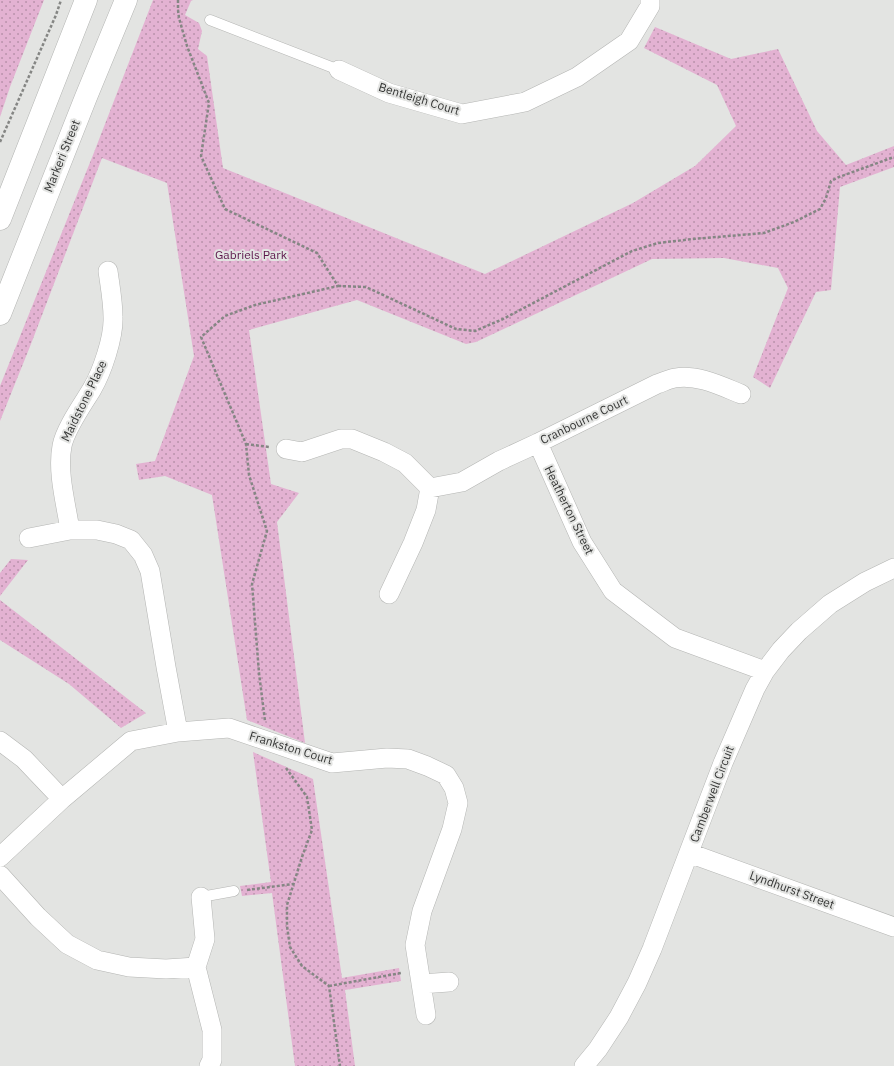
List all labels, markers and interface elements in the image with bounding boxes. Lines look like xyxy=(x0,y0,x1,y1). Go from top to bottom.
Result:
street label: Bentleigh Court xyxy=(377,79,461,118)
street label: Markeri Street xyxy=(40,118,83,194)
park label: Gabriels Park xyxy=(215,247,288,262)
street label: Maidstone Place xyxy=(57,357,110,444)
street label: Cranbourne Court xyxy=(537,392,630,447)
street label: Heatherton Street xyxy=(541,463,597,557)
street label: Frankston Court xyxy=(248,728,335,767)
street label: Camberwell Circuit xyxy=(686,743,737,844)
street label: Lyndhurst Street xyxy=(748,867,837,912)

